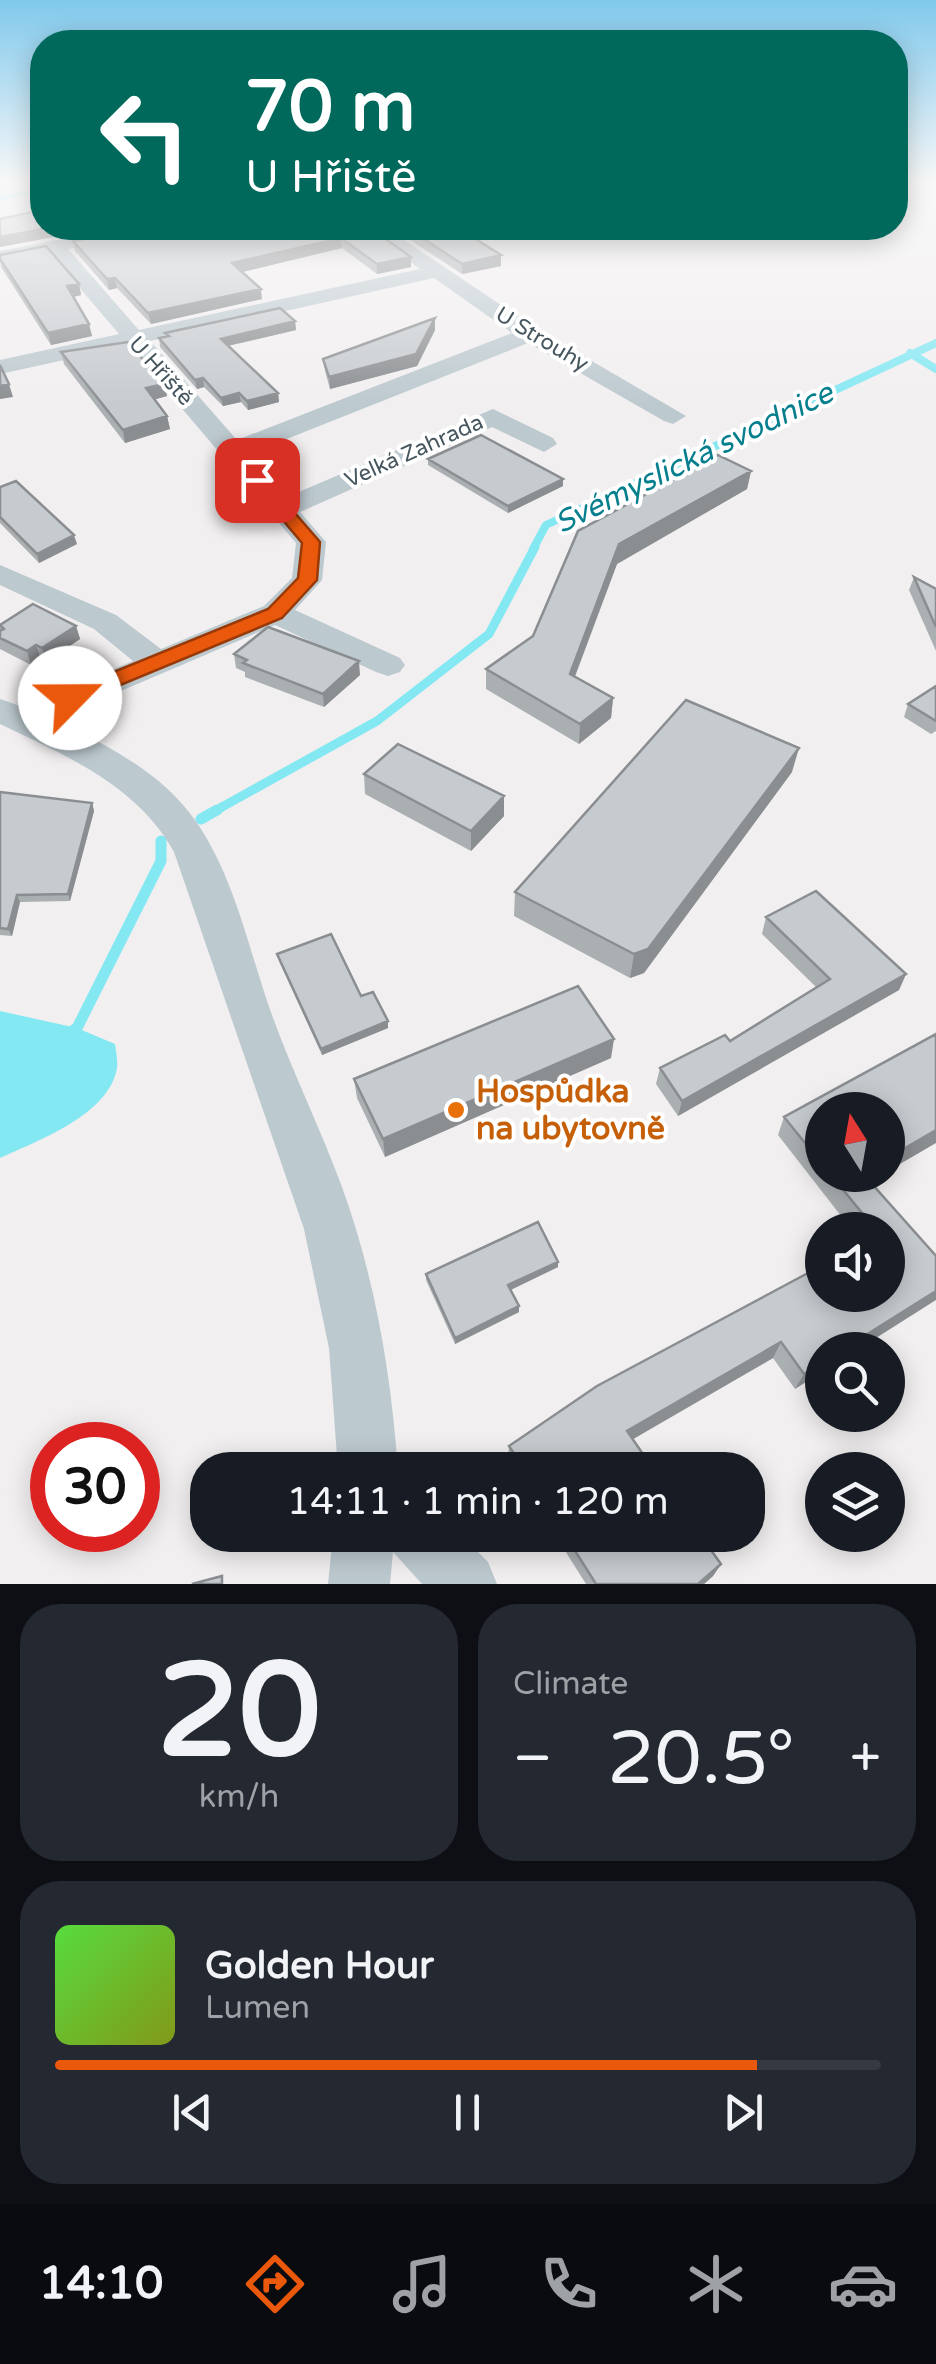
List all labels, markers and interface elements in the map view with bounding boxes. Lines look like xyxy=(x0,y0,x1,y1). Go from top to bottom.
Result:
text: 70 m xyxy=(245,66,415,150)
icon: left xyxy=(80,70,210,200)
text: U Hřiště xyxy=(245,151,417,205)
street label: U Strouhy xyxy=(491,301,593,377)
street label: U Hřiště xyxy=(123,331,199,411)
water label: Svémyslická svodnice xyxy=(549,374,841,542)
street label: Velká Zahrada xyxy=(341,409,487,493)
pin xyxy=(215,438,300,523)
icon: arrive xyxy=(230,453,285,508)
position arrow xyxy=(18,646,122,750)
place label: Hospůdka na ubytovně xyxy=(476,1073,665,1148)
north arrow xyxy=(805,1092,905,1192)
map controls xyxy=(805,1092,905,1552)
marker: Hospůdka na ubytovně xyxy=(445,1099,467,1121)
button: sound xyxy=(805,1212,905,1312)
button: search xyxy=(805,1332,905,1432)
speed limit sign: 30 xyxy=(30,1422,160,1552)
button: layers xyxy=(805,1452,905,1552)
text: 14:11 · 1 min · 120 m xyxy=(286,1479,669,1525)
text: 20 xyxy=(157,1635,321,1791)
text: Climate xyxy=(513,1665,628,1703)
text: 20.5° xyxy=(607,1714,795,1804)
text: − xyxy=(513,1726,552,1792)
text: + xyxy=(850,1726,881,1792)
text: km/h xyxy=(199,1778,279,1816)
text: Golden Hour xyxy=(205,1943,434,1989)
text: Lumen xyxy=(205,1989,310,2027)
icon: previous xyxy=(165,2085,220,2140)
icon: pause xyxy=(440,2085,495,2140)
icon: next xyxy=(716,2085,771,2140)
icon: directions xyxy=(240,2249,310,2319)
icon: music xyxy=(387,2249,457,2319)
icon: phone xyxy=(534,2249,604,2319)
icon: climate xyxy=(681,2249,751,2319)
icon: car xyxy=(828,2249,898,2319)
text: 14:10 xyxy=(38,2257,163,2311)

